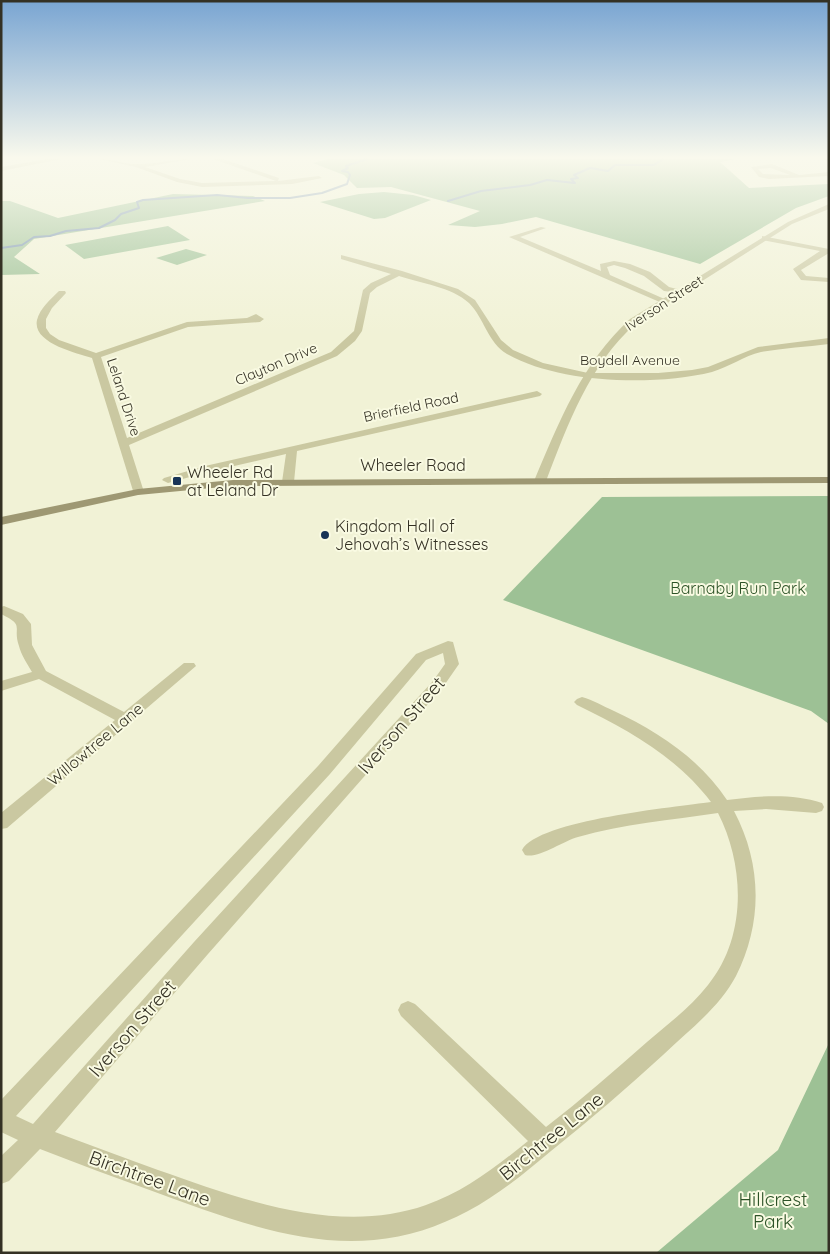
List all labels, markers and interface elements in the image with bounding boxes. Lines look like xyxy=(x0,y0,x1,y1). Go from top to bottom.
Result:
street label: Iverson Street xyxy=(622,271,707,335)
street label: Clayton Drive xyxy=(232,339,320,389)
street label: Boydell Avenue xyxy=(580,351,680,369)
street label: Leland Drive xyxy=(103,356,145,438)
street label: Brierfield Road xyxy=(362,388,460,426)
street label: Wheeler Road xyxy=(360,455,466,475)
place label: Wheeler Rd at Leland Dr xyxy=(187,462,278,500)
marker: Wheeler Rd at Leland Dr xyxy=(171,475,183,487)
place label: Kingdom Hall of Jehovah’s Witnesses xyxy=(335,516,488,554)
marker: Kingdom Hall of Jehovah’s Witnesses xyxy=(319,529,331,541)
park label: Barnaby Run Park xyxy=(670,578,806,598)
street label: Iverson Street xyxy=(352,671,450,779)
street label: Willowtree Lane xyxy=(43,698,147,790)
street label: Iverson Street xyxy=(83,974,181,1082)
street label: Birchtree Lane xyxy=(494,1087,608,1185)
street label: Birchtree Lane xyxy=(86,1145,214,1211)
park label: Hillcrest Park xyxy=(738,1187,808,1233)

